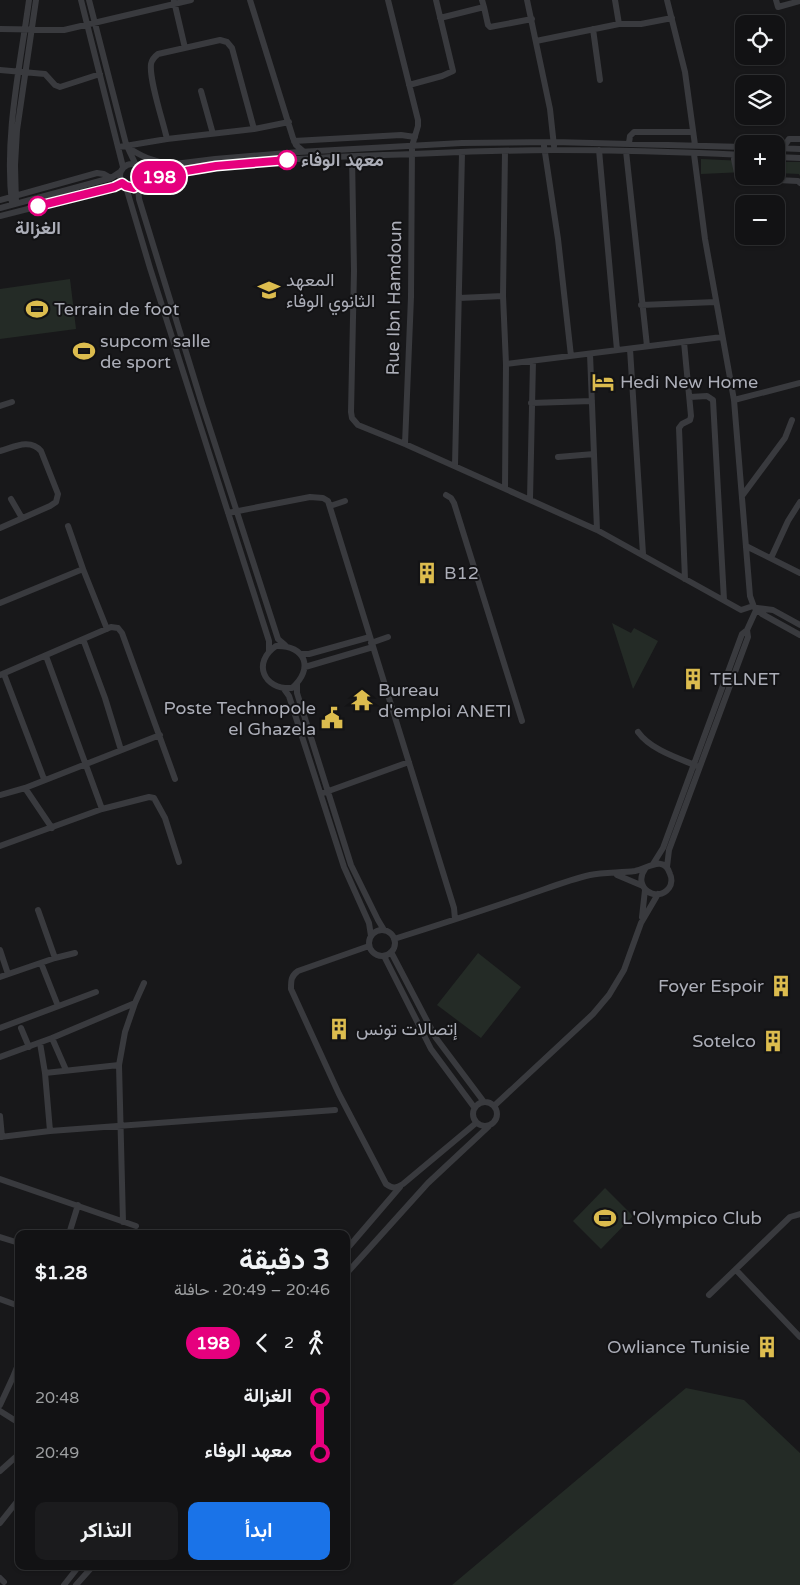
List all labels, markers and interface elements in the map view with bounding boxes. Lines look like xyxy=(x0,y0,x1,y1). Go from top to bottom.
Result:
map controls xyxy=(735,15,785,245)
button: locate xyxy=(735,15,785,65)
button: layers xyxy=(735,75,785,125)
button: + xyxy=(735,135,785,185)
place label: معهد الوفاء xyxy=(301,149,384,171)
marker: معهد الوفاء xyxy=(277,150,297,170)
line badge: 198 xyxy=(130,161,188,193)
text: 198 xyxy=(142,166,176,188)
button: − xyxy=(735,195,785,245)
marker: الغزالة xyxy=(28,196,48,216)
place label: الغزالة xyxy=(15,217,61,239)
street label: Rue Ibn Hamdoun xyxy=(382,220,406,376)
place label: المعهد الثانوي الوفاء xyxy=(286,269,375,316)
school or university icon: المعهد الثانوي الوفاء xyxy=(256,277,282,303)
sports icon: Terrain de foot xyxy=(24,296,50,322)
place label: Terrain de foot xyxy=(54,298,179,320)
place label: supcom salle de sport xyxy=(100,330,211,373)
sports icon: supcom salle de sport xyxy=(71,338,97,364)
hotel icon: Hedi New Home xyxy=(590,369,616,395)
place label: Hedi New Home xyxy=(620,371,758,393)
building icon: B12 xyxy=(414,560,440,586)
place label: B12 xyxy=(444,562,479,584)
building icon: TELNET xyxy=(680,666,706,692)
place label: TELNET xyxy=(710,668,780,690)
place label: Bureau d'emploi ANETI xyxy=(378,679,511,722)
temple icon: Bureau d'emploi ANETI xyxy=(349,687,375,713)
place label: Poste Technopole el Ghazela xyxy=(164,697,316,740)
public building icon: Poste Technopole el Ghazela xyxy=(319,705,345,731)
building icon: Foyer Espoir xyxy=(768,973,794,999)
place label: Foyer Espoir xyxy=(658,975,764,997)
building icon: إتصالات تونس xyxy=(326,1016,352,1042)
place label: إتصالات تونس xyxy=(356,1018,457,1041)
building icon: Sotelco xyxy=(760,1028,786,1054)
place label: Sotelco xyxy=(692,1030,756,1052)
sports icon: L'Olympico Club xyxy=(592,1205,618,1231)
place label: L'Olympico Club xyxy=(622,1207,762,1229)
text: 3 دقيقة xyxy=(239,1243,330,1277)
text: $1.28 xyxy=(35,1262,87,1284)
text: 20:46 – 20:49 · حافلة xyxy=(174,1280,330,1300)
icon: back xyxy=(248,1329,276,1357)
icon: walk xyxy=(302,1329,330,1357)
text: 198 xyxy=(196,1332,230,1354)
text: 2 xyxy=(284,1333,294,1353)
building icon: Owliance Tunisie xyxy=(754,1334,780,1360)
place label: Owliance Tunisie xyxy=(607,1336,750,1358)
text: الغزالة xyxy=(244,1385,292,1407)
text: 20:48 xyxy=(35,1388,79,1408)
text: معهد الوفاء xyxy=(205,1440,292,1462)
text: 20:49 xyxy=(35,1443,79,1463)
button: التذاكر xyxy=(35,1502,178,1560)
button: ابدأ xyxy=(188,1502,330,1560)

